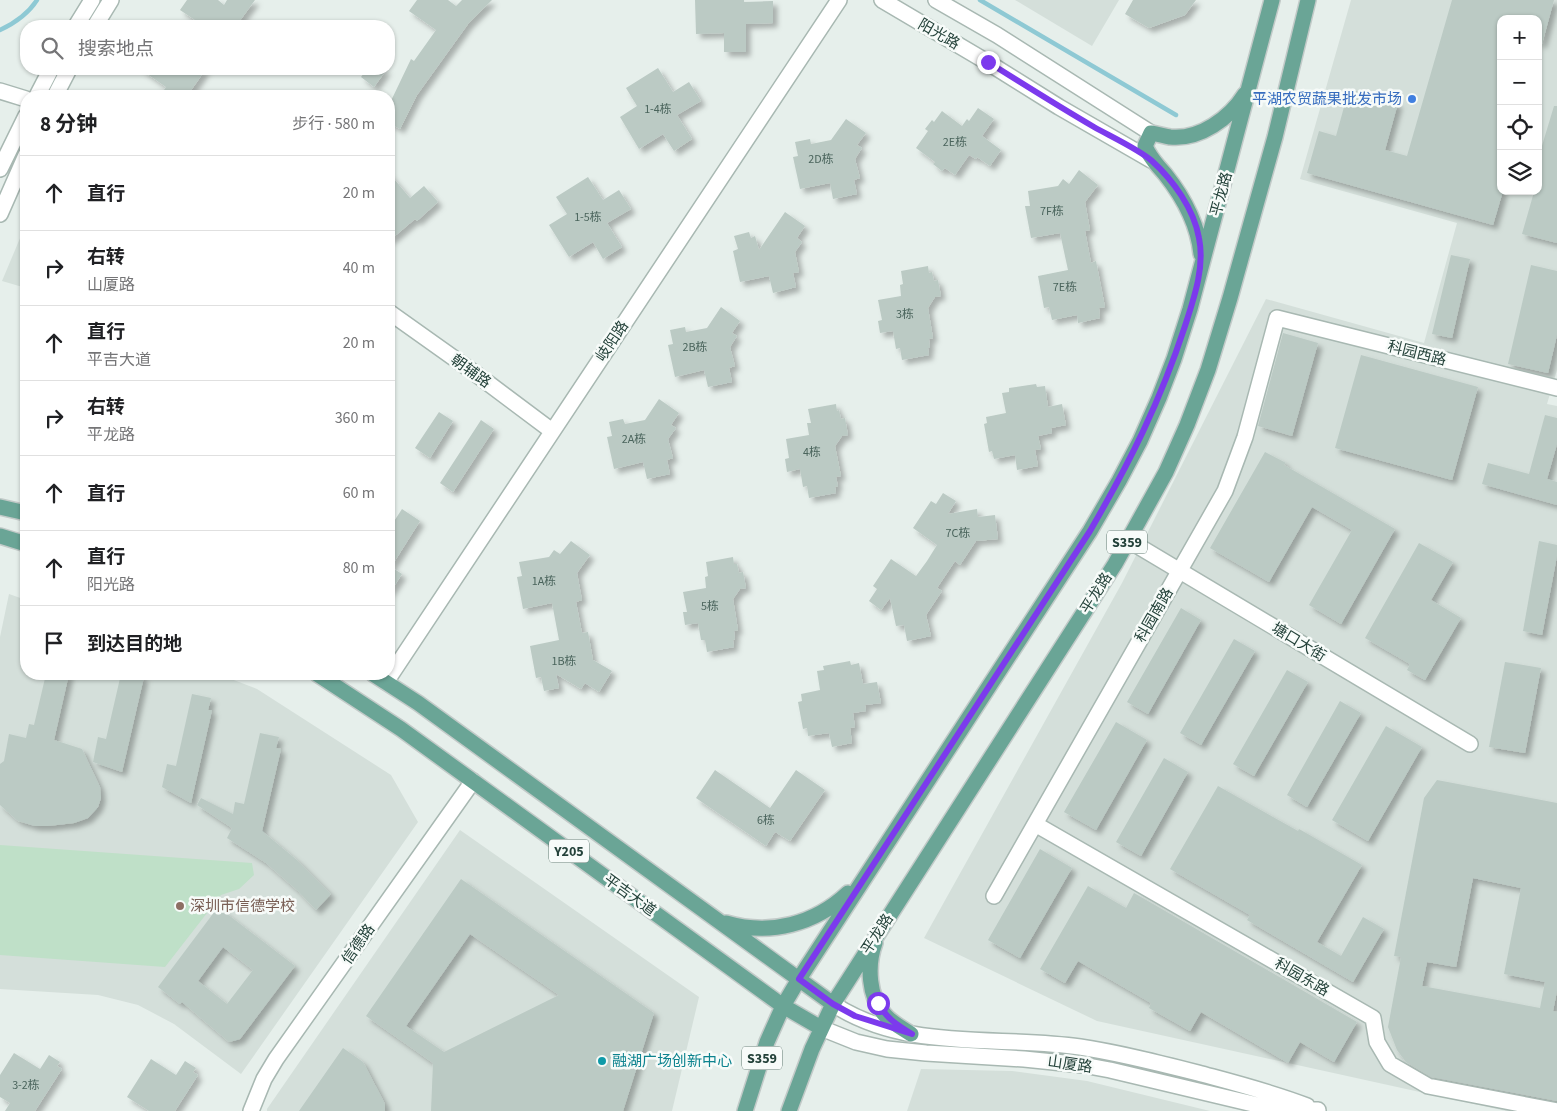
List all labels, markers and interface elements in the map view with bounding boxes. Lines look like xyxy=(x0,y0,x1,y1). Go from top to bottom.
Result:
street label: 阳光路 xyxy=(914,14,963,55)
map controls xyxy=(1497,15,1542,195)
button: + xyxy=(1497,15,1542,60)
search box xyxy=(20,20,395,75)
icon: search xyxy=(38,34,66,62)
text: 搜索地点 xyxy=(78,36,154,63)
route end xyxy=(977,51,1000,74)
button: − xyxy=(1497,60,1542,105)
place label: 平湖农贸蔬果批发市场 xyxy=(1252,89,1402,110)
marker: 平湖农贸蔬果批发市场 xyxy=(1406,93,1418,105)
house number: 1-4栋 xyxy=(644,101,672,118)
button: locate xyxy=(1497,105,1542,150)
text: 8 分钟 xyxy=(40,109,97,139)
text: 步行 · 580 m xyxy=(292,113,375,135)
house number: 2E栋 xyxy=(943,134,967,151)
button: layers xyxy=(1497,150,1542,195)
house number: 2D栋 xyxy=(808,151,834,168)
street label: 平龙路 xyxy=(1206,170,1237,219)
icon: ahead xyxy=(40,179,68,207)
text: 直行 xyxy=(87,181,125,208)
text: 20 m xyxy=(343,182,375,204)
house number: 7F栋 xyxy=(1040,203,1064,220)
house number: 1-5栋 xyxy=(574,209,602,226)
text: 右转 xyxy=(87,244,125,271)
icon: right xyxy=(40,254,68,282)
text: 40 m xyxy=(343,257,375,279)
text: 山厦路 xyxy=(87,274,135,296)
house number: 7E栋 xyxy=(1053,279,1077,296)
house number: 3栋 xyxy=(896,306,914,323)
street label: 岐阳路 xyxy=(591,317,634,366)
text: 直行 xyxy=(87,319,125,346)
icon: ahead xyxy=(40,329,68,357)
text: 20 m xyxy=(343,332,375,354)
street label: 科园西路 xyxy=(1385,336,1449,371)
house number: 2B栋 xyxy=(682,339,708,356)
text: 平吉大道 xyxy=(87,349,151,371)
street label: 朝辅路 xyxy=(446,350,495,393)
text: 右转 xyxy=(87,394,125,421)
icon: right xyxy=(40,404,68,432)
text: 360 m xyxy=(335,407,375,429)
text: 平龙路 xyxy=(87,424,135,446)
house number: 2A栋 xyxy=(622,431,646,448)
house number: 4栋 xyxy=(803,444,821,461)
icon: ahead xyxy=(40,479,68,507)
text: 直行 xyxy=(87,481,125,508)
text: 60 m xyxy=(343,482,375,504)
house number: 7C栋 xyxy=(946,525,970,542)
road number: S359 xyxy=(1107,530,1147,554)
text: 直行 xyxy=(87,544,125,571)
icon: ahead xyxy=(40,554,68,582)
text: 80 m xyxy=(343,557,375,579)
street label: 平龙路 xyxy=(1076,569,1117,618)
house number: 1A栋 xyxy=(532,573,556,590)
text: 阳光路 xyxy=(87,574,135,596)
street label: 科园南路 xyxy=(1130,584,1179,646)
house number: 5栋 xyxy=(701,598,719,615)
street label: 塘口大街 xyxy=(1268,618,1330,667)
icon: arrive xyxy=(40,629,68,657)
text: 到达目的地 xyxy=(87,631,182,658)
house number: 1B栋 xyxy=(551,653,577,670)
house number: 6栋 xyxy=(757,812,775,829)
road number: Y205 xyxy=(549,839,589,862)
street label: 平吉大道 xyxy=(599,869,660,922)
place label: 深圳市信德学校 xyxy=(190,896,295,917)
marker: 深圳市信德学校 xyxy=(174,900,186,912)
street label: 平龙路 xyxy=(856,910,898,959)
street label: 信德路 xyxy=(337,920,380,969)
street label: 科园东路 xyxy=(1271,953,1333,1002)
route start xyxy=(867,992,890,1015)
road number: S359 xyxy=(742,1046,782,1070)
place label: 融湖广场创新中心 xyxy=(612,1051,732,1072)
street label: 山厦路 xyxy=(1046,1051,1094,1078)
marker: 融湖广场创新中心 xyxy=(596,1055,608,1067)
house number: 3-2栋 xyxy=(12,1077,40,1094)

